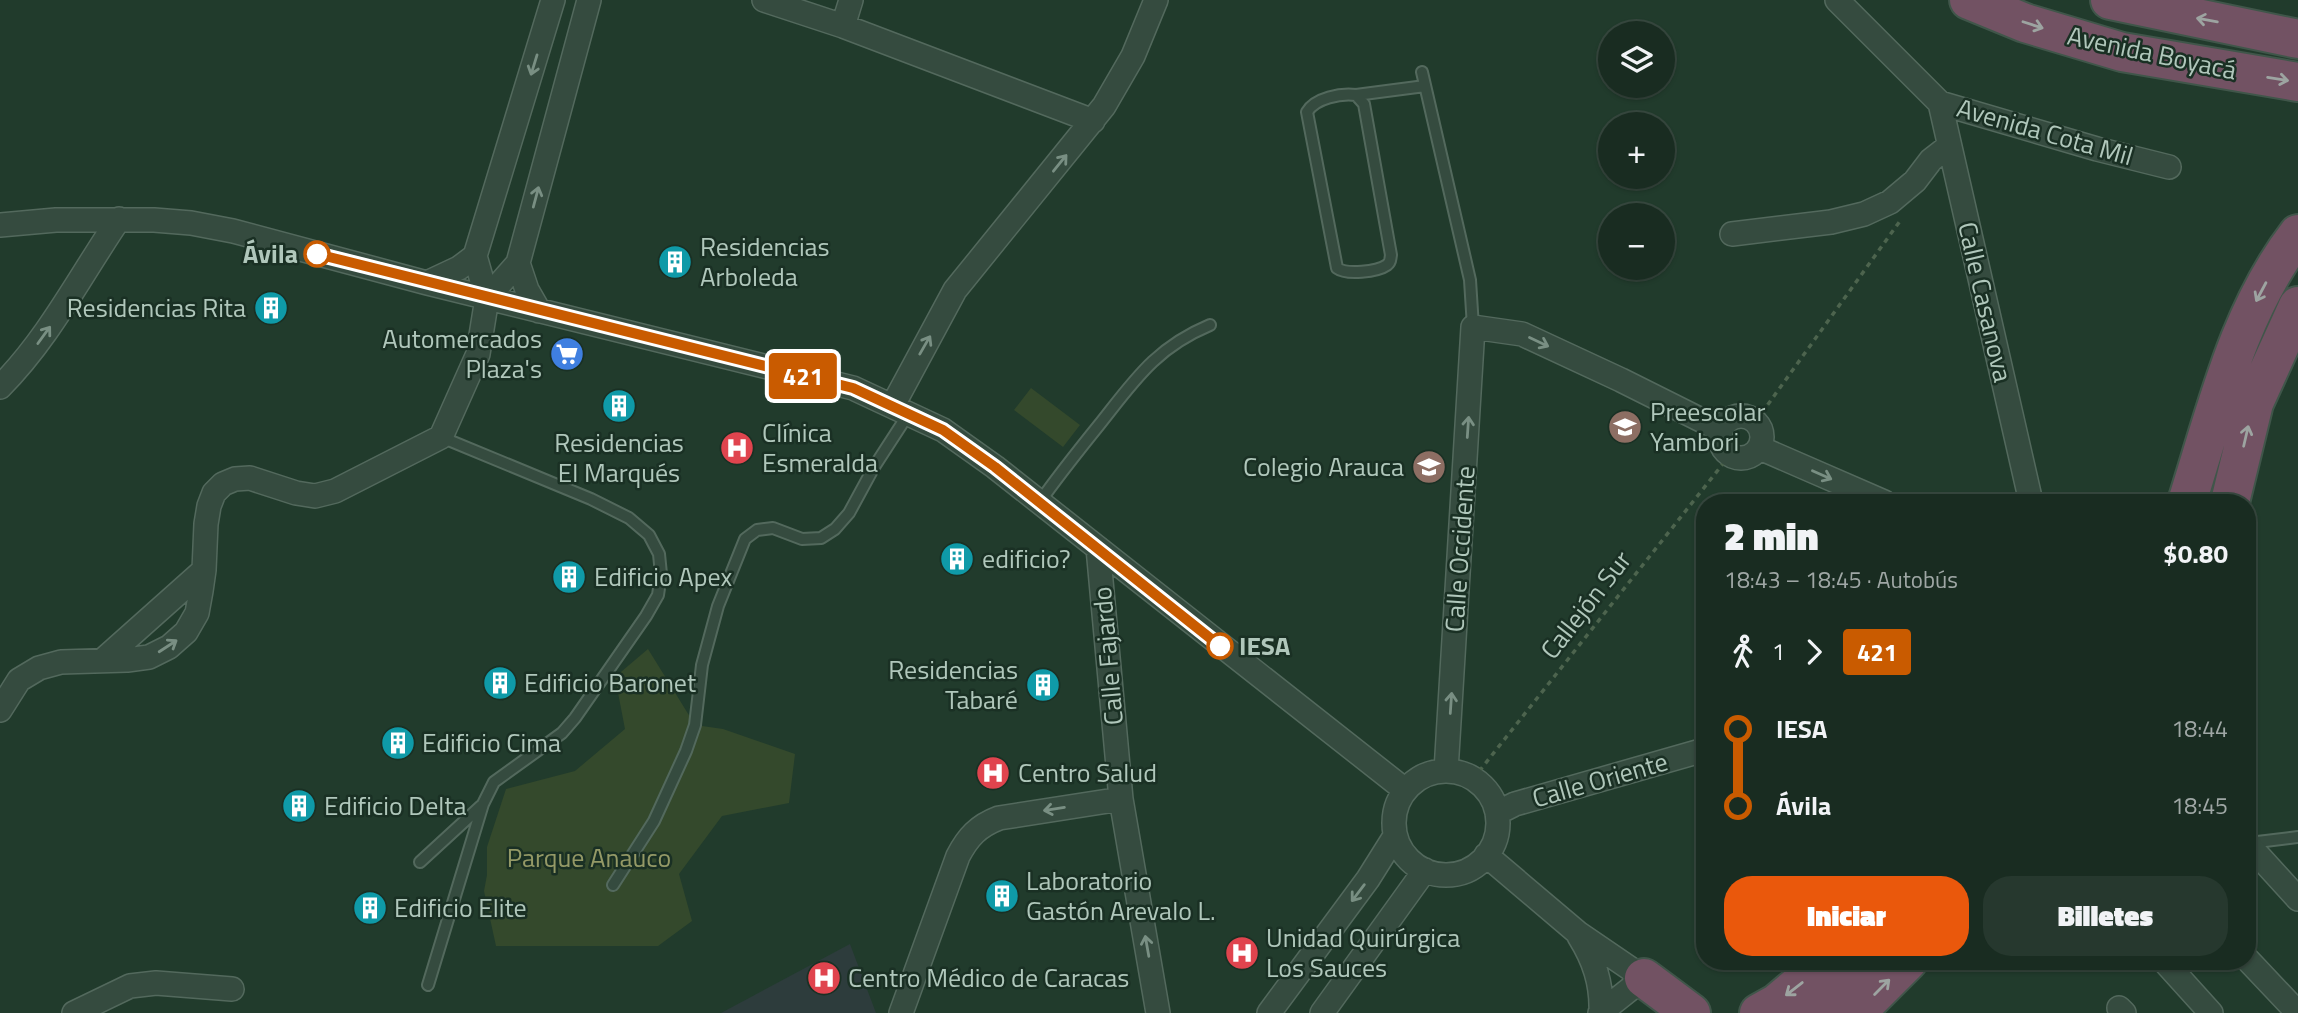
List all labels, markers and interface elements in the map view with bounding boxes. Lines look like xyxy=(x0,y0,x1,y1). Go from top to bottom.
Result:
one-way arrow xyxy=(2196,12,2219,26)
street label: Avenida Boyacá xyxy=(2064,16,2240,89)
one-way arrow xyxy=(2021,20,2043,32)
map controls xyxy=(1598,21,1675,280)
button: layers xyxy=(1598,21,1675,98)
one-way arrow xyxy=(526,54,539,76)
one-way arrow xyxy=(2266,73,2289,86)
street label: Avenida Cota Mil xyxy=(1953,88,2138,175)
button: + xyxy=(1598,112,1675,189)
one-way arrow xyxy=(1052,154,1067,172)
one-way arrow xyxy=(530,187,543,209)
button: − xyxy=(1598,203,1675,280)
street label: Calle Casanova xyxy=(1948,218,2023,386)
place label: Residencias Arboleda xyxy=(700,227,830,296)
place label: Ávila xyxy=(243,234,298,273)
marker: Ávila xyxy=(304,241,330,267)
building icon: Residencias Arboleda xyxy=(656,243,694,281)
one-way arrow xyxy=(2254,281,2268,302)
place label: Residencias Rita xyxy=(67,288,246,327)
building icon: Residencias Rita xyxy=(252,289,290,327)
place label: Automercados Plaza's xyxy=(382,319,542,388)
one-way arrow xyxy=(37,326,51,345)
supermarket icon: Automercados Plaza's xyxy=(548,335,586,373)
one-way arrow xyxy=(919,335,932,356)
one-way arrow xyxy=(1528,336,1549,349)
line badge: 421 xyxy=(763,353,843,399)
text: 421 xyxy=(783,358,823,394)
building icon: Residencias El Marqués xyxy=(600,387,638,425)
place label: Preescolar Yambori xyxy=(1650,392,1765,461)
school or university icon: Preescolar Yambori xyxy=(1606,408,1644,446)
place label: Clínica Esmeralda xyxy=(762,413,878,482)
one-way arrow xyxy=(1462,416,1475,439)
place label: Residencias El Marqués xyxy=(554,423,684,492)
one-way arrow xyxy=(2240,425,2254,448)
hospital icon: Clínica Esmeralda xyxy=(718,429,756,467)
place label: Colegio Arauca xyxy=(1243,447,1404,486)
school or university icon: Colegio Arauca xyxy=(1410,448,1448,486)
street label: Calle Occidente xyxy=(1434,465,1485,633)
one-way arrow xyxy=(1811,469,1832,482)
text: 2 min xyxy=(1724,507,1818,565)
text: $0.80 xyxy=(2163,534,2228,573)
place label: edificio? xyxy=(982,539,1071,578)
building icon: edificio? xyxy=(938,540,976,578)
street label: Callejón Sur xyxy=(1531,542,1640,667)
place label: Edificio Apex xyxy=(594,557,733,596)
building icon: Edificio Apex xyxy=(550,558,588,596)
text: 18:43 – 18:45 · Autobús xyxy=(1724,562,1958,597)
street label: Calle Fajardo xyxy=(1082,585,1133,727)
place label: IESA xyxy=(1239,626,1291,665)
marker: IESA xyxy=(1207,633,1233,659)
icon: walk xyxy=(1724,633,1762,671)
icon: forward xyxy=(1795,633,1833,671)
text: 1 xyxy=(1772,634,1785,669)
text: 421 xyxy=(1857,634,1897,670)
one-way arrow xyxy=(157,639,177,653)
place label: Residencias Tabaré xyxy=(888,650,1018,719)
place label: Edificio Baronet xyxy=(524,663,696,702)
building icon: Edificio Baronet xyxy=(481,664,519,702)
building icon: Residencias Tabaré xyxy=(1024,666,1062,704)
one-way arrow xyxy=(1444,692,1457,715)
text: IESA xyxy=(1776,709,1827,748)
text: 18:44 xyxy=(2171,711,2228,746)
place label: Edificio Cima xyxy=(422,723,561,762)
building icon: Edificio Cima xyxy=(379,724,417,762)
street label: Calle Oriente xyxy=(1528,742,1672,817)
place label: Centro Salud xyxy=(1018,753,1157,792)
hospital icon: Centro Salud xyxy=(974,754,1012,792)
place label: Edificio Delta xyxy=(324,786,466,825)
text: Ávila xyxy=(1776,786,1831,825)
building icon: Edificio Delta xyxy=(280,787,318,825)
text: 18:45 xyxy=(2171,788,2228,823)
one-way arrow xyxy=(1043,803,1065,816)
park label: Parque Anauco xyxy=(507,838,671,877)
place label: Laboratorio Gastón Arevalo L. xyxy=(1026,861,1216,930)
button: Iniciar xyxy=(1724,876,1969,956)
button: Billetes xyxy=(1983,876,2228,956)
building icon: Laboratorio Gastón Arevalo L. xyxy=(983,877,1021,915)
one-way arrow xyxy=(1350,883,1365,902)
place label: Edificio Elite xyxy=(394,888,527,927)
building icon: Edificio Elite xyxy=(351,889,389,927)
place label: Unidad Quirúrgica Los Sauces xyxy=(1266,918,1460,987)
hospital icon: Unidad Quirúrgica Los Sauces xyxy=(1223,934,1261,972)
one-way arrow xyxy=(1140,935,1153,958)
place label: Centro Médico de Caracas xyxy=(848,958,1129,997)
hospital icon: Centro Médico de Caracas xyxy=(805,959,843,997)
one-way arrow xyxy=(1873,979,1890,996)
one-way arrow xyxy=(1786,981,1804,997)

